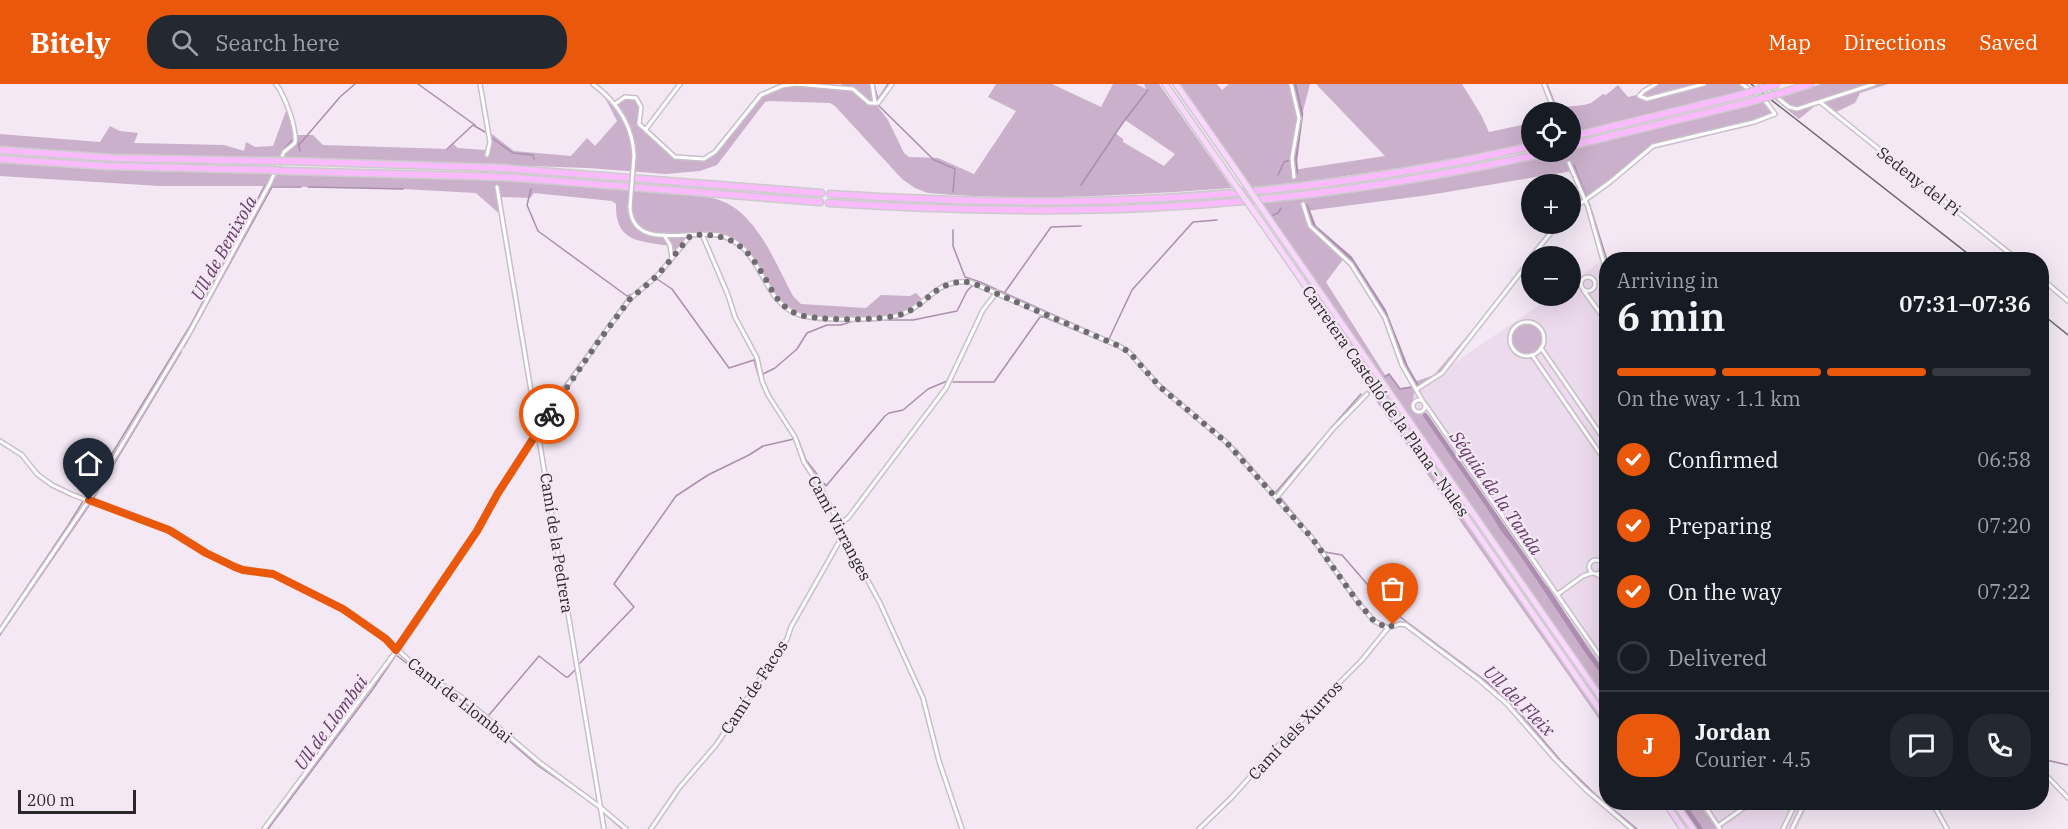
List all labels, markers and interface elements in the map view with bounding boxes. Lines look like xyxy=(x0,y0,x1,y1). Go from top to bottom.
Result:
search box xyxy=(147,15,567,69)
text: Bitely xyxy=(30,24,111,61)
icon: search xyxy=(168,26,201,59)
text: Search here xyxy=(216,28,339,57)
text: Map xyxy=(1768,28,1811,56)
text: Directions xyxy=(1844,28,1946,56)
text: Saved xyxy=(1979,28,2038,56)
map controls xyxy=(1521,102,1581,306)
button: locate xyxy=(1521,102,1581,162)
street label: Sedeny del Pi xyxy=(1873,142,1965,220)
button: + xyxy=(1521,174,1581,234)
water label: Ull de Benixola xyxy=(185,191,262,304)
button: − xyxy=(1521,246,1581,306)
text: Arriving in xyxy=(1617,267,1719,294)
street label: Carretera Castelló de la Plana - Nules xyxy=(1298,282,1474,520)
text: 07:31–07:36 xyxy=(1899,289,2031,318)
text: 6 min xyxy=(1617,291,1725,342)
courier xyxy=(519,384,579,444)
text: On the way · 1.1 km xyxy=(1617,385,1801,412)
icon: bike xyxy=(533,398,566,431)
water label: Séquia de la Tanda xyxy=(1444,425,1548,560)
pin xyxy=(63,438,114,500)
icon: check xyxy=(1617,443,1650,476)
text: Confirmed xyxy=(1668,445,1779,474)
text: 06:58 xyxy=(1977,446,2031,473)
icon: home xyxy=(72,447,105,480)
street label: Camí de la Pedrera xyxy=(536,471,578,615)
street label: Camí Virranges xyxy=(804,472,876,584)
icon: check xyxy=(1617,509,1650,542)
text: Preparing xyxy=(1668,511,1772,540)
text: 07:20 xyxy=(1977,512,2031,539)
pin xyxy=(1367,563,1418,625)
icon: bag xyxy=(1376,572,1409,605)
icon: check xyxy=(1617,575,1650,608)
text: On the way xyxy=(1668,577,1782,606)
text: 07:22 xyxy=(1977,578,2031,605)
street label: Camí de Facos xyxy=(716,636,792,738)
text: Delivered xyxy=(1668,643,1767,672)
street label: Camí de Llombai xyxy=(404,653,516,747)
water label: Ull del Fleix xyxy=(1479,660,1560,742)
water label: Ull de Llombai xyxy=(289,671,373,774)
street label: Camí dels Xurros xyxy=(1244,676,1346,784)
button: chat xyxy=(1890,714,1953,777)
button: phone xyxy=(1968,714,2031,777)
text: Jordan xyxy=(1695,717,1771,746)
text: J xyxy=(1643,731,1654,760)
text: Courier · 4.5 xyxy=(1695,746,1811,773)
scale bar xyxy=(18,787,136,814)
text: 200 m xyxy=(27,790,75,810)

